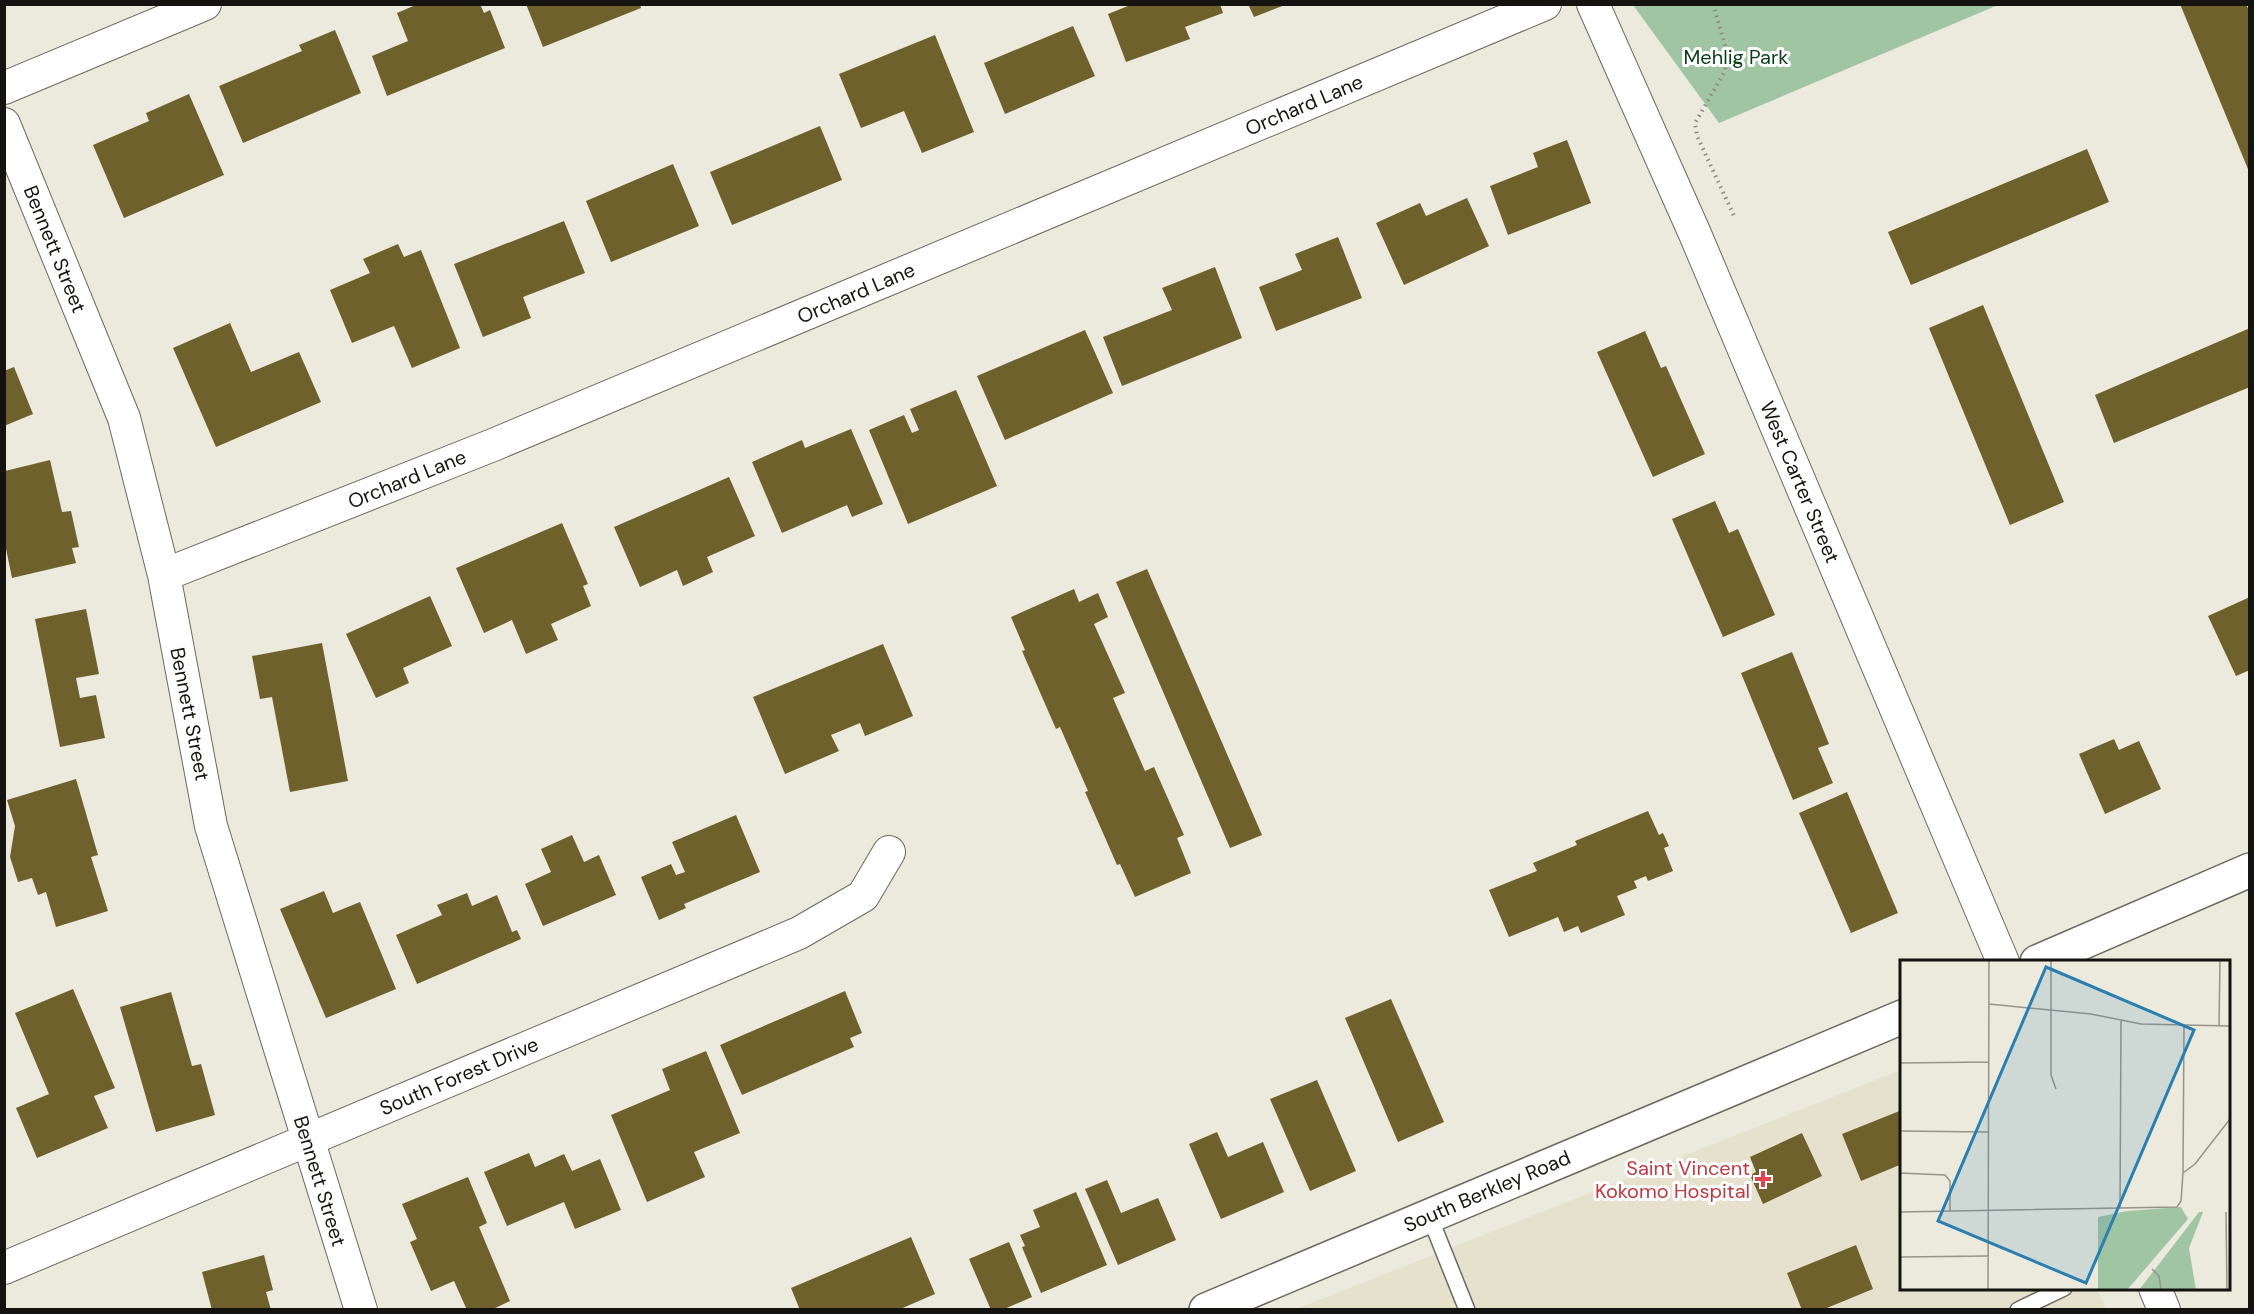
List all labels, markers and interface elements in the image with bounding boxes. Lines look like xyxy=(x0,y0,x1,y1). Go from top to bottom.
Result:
park label: Mehlig Park xyxy=(1684,44,1788,70)
street label: Orchard Lane xyxy=(1241,69,1367,141)
street label: Bennett Street xyxy=(18,182,92,317)
street label: Orchard Lane xyxy=(793,257,919,329)
street label: West Carter Street xyxy=(1754,397,1846,567)
street label: Orchard Lane xyxy=(344,443,470,515)
street label: Bennett Street xyxy=(164,645,216,783)
inset map xyxy=(1900,960,2230,1290)
street label: South Forest Drive xyxy=(376,1031,542,1121)
street label: Bennett Street xyxy=(288,1113,352,1250)
street label: South Berkley Road xyxy=(1400,1144,1574,1238)
place label: Saint Vincent Kokomo Hospital xyxy=(1595,1155,1750,1204)
marker: Saint Vincent Kokomo Hospital xyxy=(1754,1170,1772,1188)

